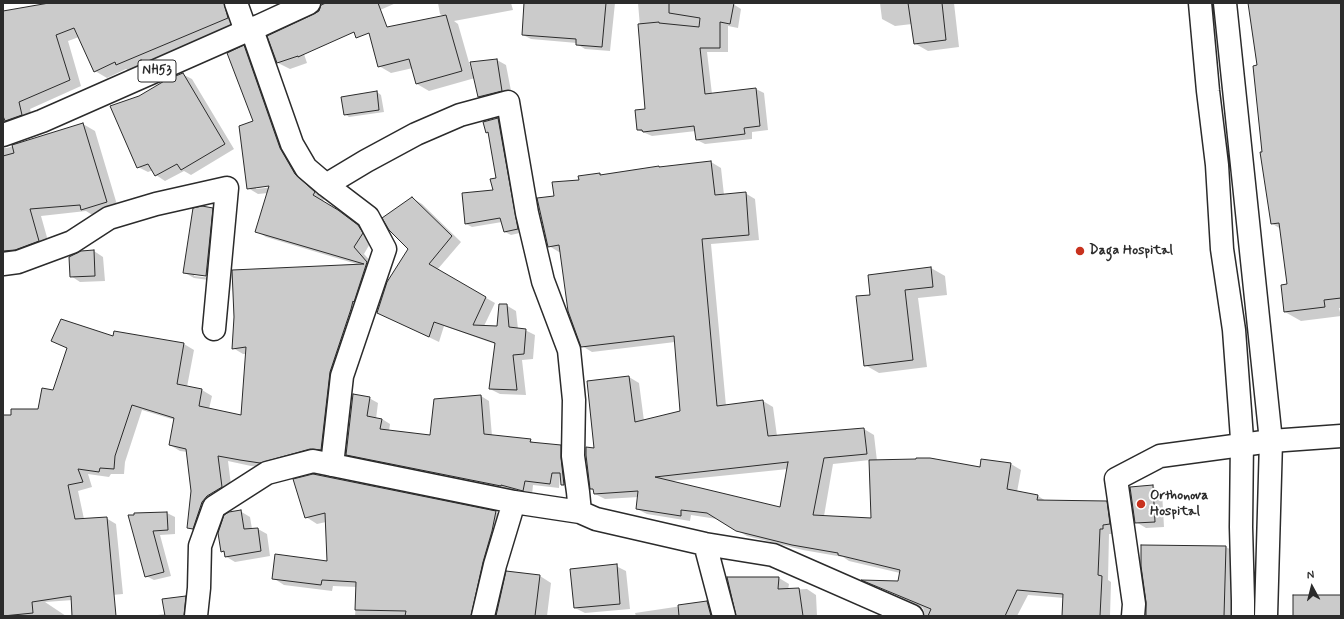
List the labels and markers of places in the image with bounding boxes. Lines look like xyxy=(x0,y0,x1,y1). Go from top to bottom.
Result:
place label: Daga Hospital xyxy=(1089,243,1173,259)
marker: Daga Hospital xyxy=(1074,245,1086,257)
place label: Orthonova Hospital xyxy=(1150,488,1208,520)
marker: Orthonova Hospital xyxy=(1135,498,1147,510)

